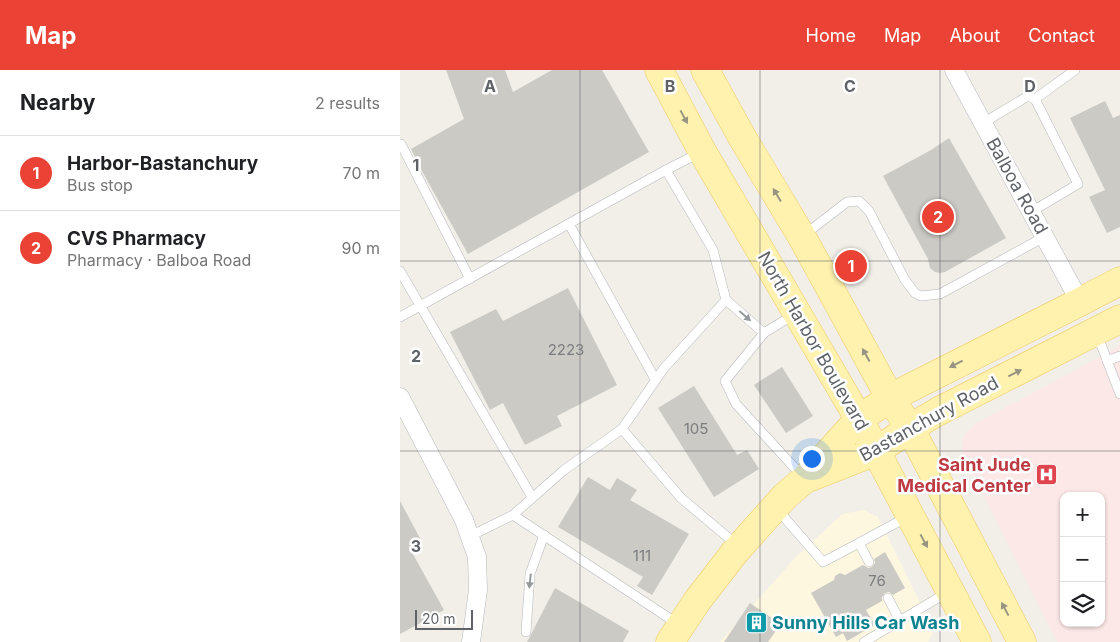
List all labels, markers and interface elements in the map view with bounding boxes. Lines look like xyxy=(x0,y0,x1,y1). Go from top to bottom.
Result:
text: Map xyxy=(25,21,76,50)
text: Home xyxy=(806,25,856,46)
text: Map xyxy=(884,25,921,46)
text: About xyxy=(949,25,1000,46)
text: Contact xyxy=(1028,25,1095,46)
text: A xyxy=(484,76,496,96)
text: B xyxy=(665,76,675,96)
text: C xyxy=(844,76,856,96)
text: D xyxy=(1024,76,1036,96)
text: Nearby xyxy=(20,90,95,115)
text: 2 results xyxy=(315,93,380,113)
one-way arrow xyxy=(680,110,688,124)
street label: Balboa Road xyxy=(982,134,1053,238)
text: Harbor-Bastanchury xyxy=(67,152,258,175)
text: 1 xyxy=(413,155,419,175)
text: 1 xyxy=(33,163,39,183)
text: 70 m xyxy=(343,163,380,183)
text: Bus stop xyxy=(67,175,133,195)
one-way arrow xyxy=(773,187,781,202)
pin: 2 xyxy=(922,198,954,236)
text: CVS Pharmacy xyxy=(67,227,206,250)
text: 2 xyxy=(31,238,41,258)
text: 90 m xyxy=(341,238,380,258)
pin: 1 xyxy=(835,247,867,285)
street label: North Harbor Boulevard xyxy=(754,248,873,434)
text: Pharmacy · Balboa Road xyxy=(67,250,251,270)
one-way arrow xyxy=(738,311,751,322)
house number: 2223 xyxy=(548,340,584,359)
text: 2 xyxy=(411,346,421,366)
one-way arrow xyxy=(862,348,871,362)
one-way arrow xyxy=(949,360,964,368)
one-way arrow xyxy=(1008,369,1023,377)
street label: Bastanchury Road xyxy=(856,372,1002,465)
house number: 105 xyxy=(684,419,708,438)
your location xyxy=(799,446,825,472)
place label: Saint Jude Medical Center xyxy=(897,454,1031,496)
hospital icon: Saint Jude Medical Center xyxy=(1035,463,1059,487)
map controls xyxy=(1060,492,1105,627)
button: + xyxy=(1060,492,1105,537)
one-way arrow xyxy=(919,534,928,548)
text: 3 xyxy=(411,536,421,556)
button: − xyxy=(1060,537,1105,582)
house number: 111 xyxy=(633,546,651,565)
house number: 76 xyxy=(868,571,886,590)
one-way arrow xyxy=(526,574,534,590)
button: layers xyxy=(1060,582,1105,627)
one-way arrow xyxy=(1001,602,1009,616)
scale bar xyxy=(415,607,472,630)
text: 20 m xyxy=(422,610,456,627)
building icon: Sunny Hills Car Wash xyxy=(744,611,768,635)
place label: Sunny Hills Car Wash xyxy=(772,612,959,633)

